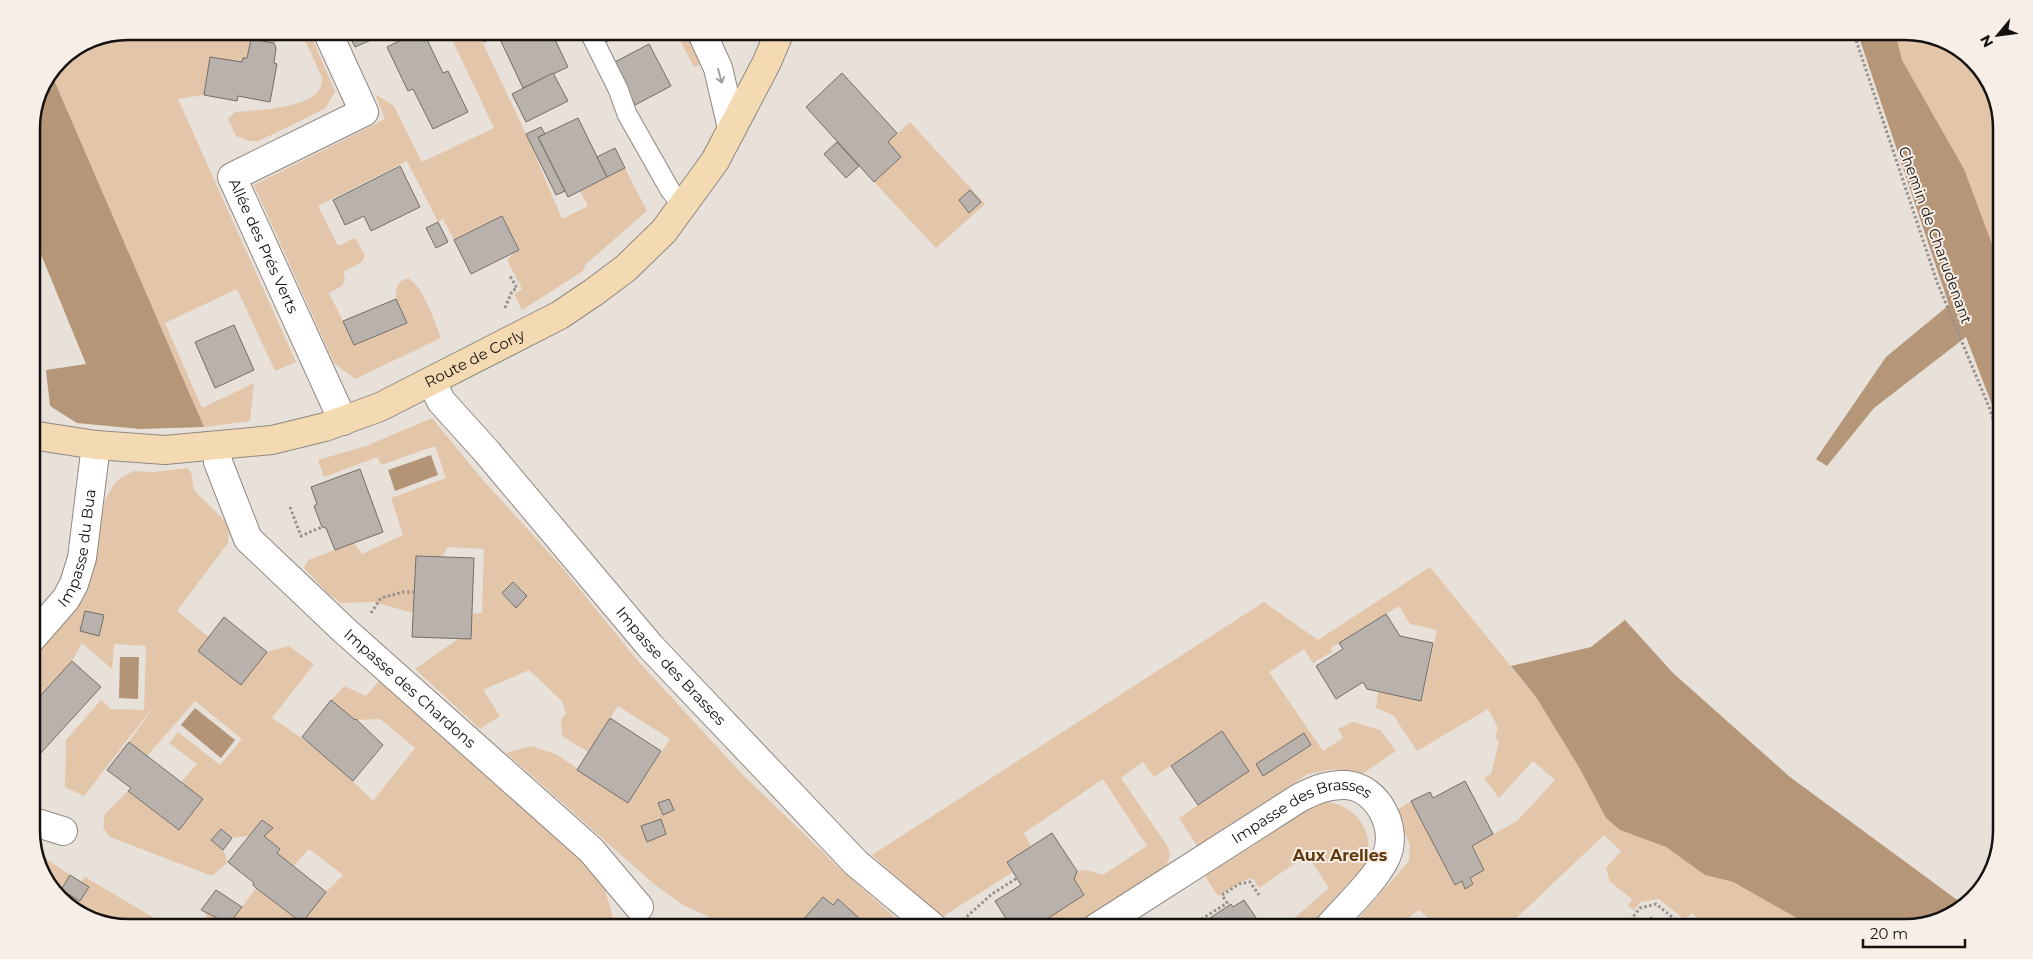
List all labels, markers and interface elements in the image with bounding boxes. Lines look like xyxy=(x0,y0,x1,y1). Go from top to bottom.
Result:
north arrow xyxy=(1973,10,2023,60)
text: N xyxy=(1976,32,1997,51)
one-way arrow xyxy=(716,68,726,84)
street label: Chemin de Charudenant xyxy=(1895,144,1976,326)
street label: Allée des Prés Verts xyxy=(225,175,303,316)
street label: Route de Corly xyxy=(421,324,529,392)
street label: Impasse du Bua xyxy=(53,488,99,611)
street label: Impasse des Brasses xyxy=(612,603,730,729)
street label: Impasse des Chardons xyxy=(340,625,480,752)
street label: Impasse des Brasses xyxy=(1228,775,1376,848)
district label: Aux Arelles xyxy=(1292,846,1388,865)
scale bar xyxy=(1863,916,1966,948)
text: 20 m xyxy=(1870,924,1908,943)

